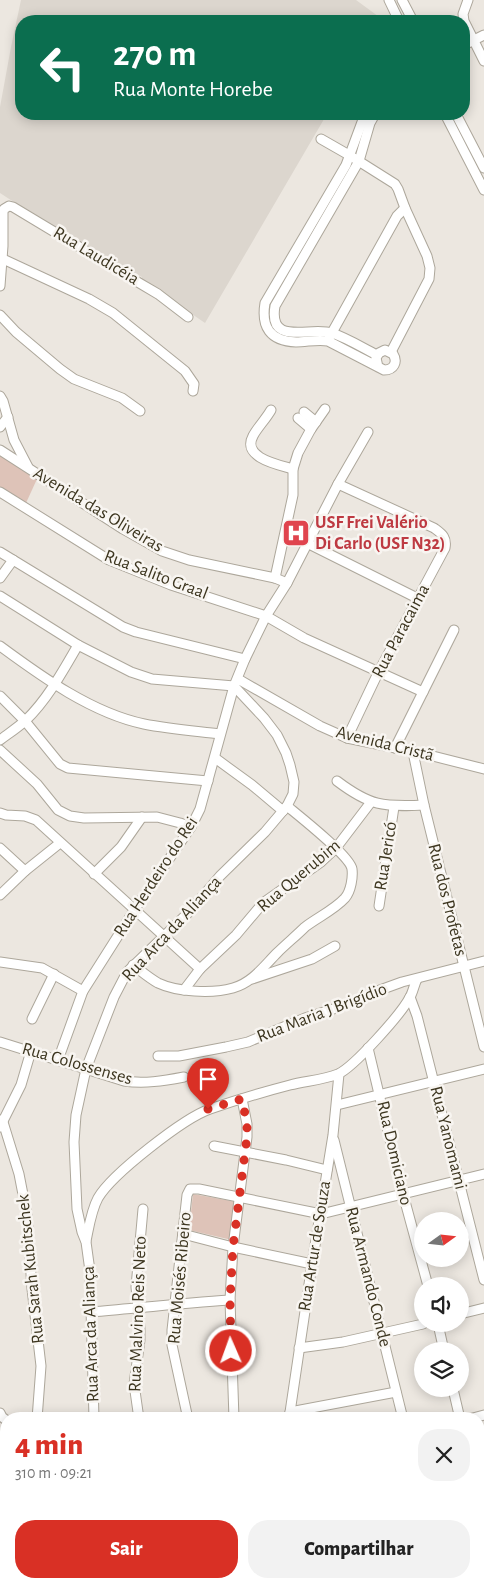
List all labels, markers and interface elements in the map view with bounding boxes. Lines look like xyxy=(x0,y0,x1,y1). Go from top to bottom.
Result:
icon: left xyxy=(30,35,95,100)
text: 270 m xyxy=(113,37,196,72)
text: Rua Monte Horebe xyxy=(113,78,273,100)
street label: Rua Laudicéia xyxy=(50,223,142,289)
street label: Avenida das Oliveiras xyxy=(30,464,166,556)
place label: USF Frei Valério Di Carlo (USF N32) xyxy=(315,514,445,553)
hospital icon: USF Frei Valério Di Carlo (USF N32) xyxy=(281,518,311,548)
street label: Rua Salito Graal xyxy=(102,547,210,603)
street label: Rua Paracaima xyxy=(369,581,433,681)
street label: Avenida Cristã xyxy=(334,723,436,765)
street label: Rua Herdeiro do Rei xyxy=(111,814,201,940)
street label: Rua Jericó xyxy=(372,820,400,892)
street label: Rua Querubim xyxy=(254,836,344,916)
street label: Rua dos Profetas xyxy=(424,842,470,958)
street label: Rua Arca da Aliança xyxy=(119,873,225,985)
street label: Rua Maria J Brigídio xyxy=(255,980,390,1046)
street label: Rua Colossenses xyxy=(20,1040,134,1088)
pin xyxy=(187,1058,229,1109)
icon: arrive xyxy=(194,1065,222,1093)
street label: Rua Yanomami xyxy=(426,1084,470,1192)
street label: Rua Domiciano xyxy=(373,1099,415,1207)
street label: Rua Artur de Souza xyxy=(296,1179,334,1313)
street label: Rua Sarah Kubitschek xyxy=(14,1193,48,1345)
street label: Rua Armando Conde xyxy=(342,1205,394,1349)
street label: Rua Moisés Ribeiro xyxy=(165,1211,195,1345)
north arrow xyxy=(414,1212,469,1268)
map controls xyxy=(414,1212,469,1397)
street label: Rua Malvino Reis Neto xyxy=(126,1236,150,1392)
street label: Rua Arca da Aliança xyxy=(80,1265,102,1403)
button: sound xyxy=(414,1277,469,1332)
position arrow xyxy=(204,1324,256,1376)
button: layers xyxy=(414,1342,469,1397)
button: close xyxy=(418,1429,470,1481)
text: 4 min xyxy=(15,1430,83,1460)
text: 310 m · 09:21 xyxy=(15,1465,92,1481)
button: Sair xyxy=(15,1520,238,1578)
button: Compartilhar xyxy=(248,1520,470,1578)

